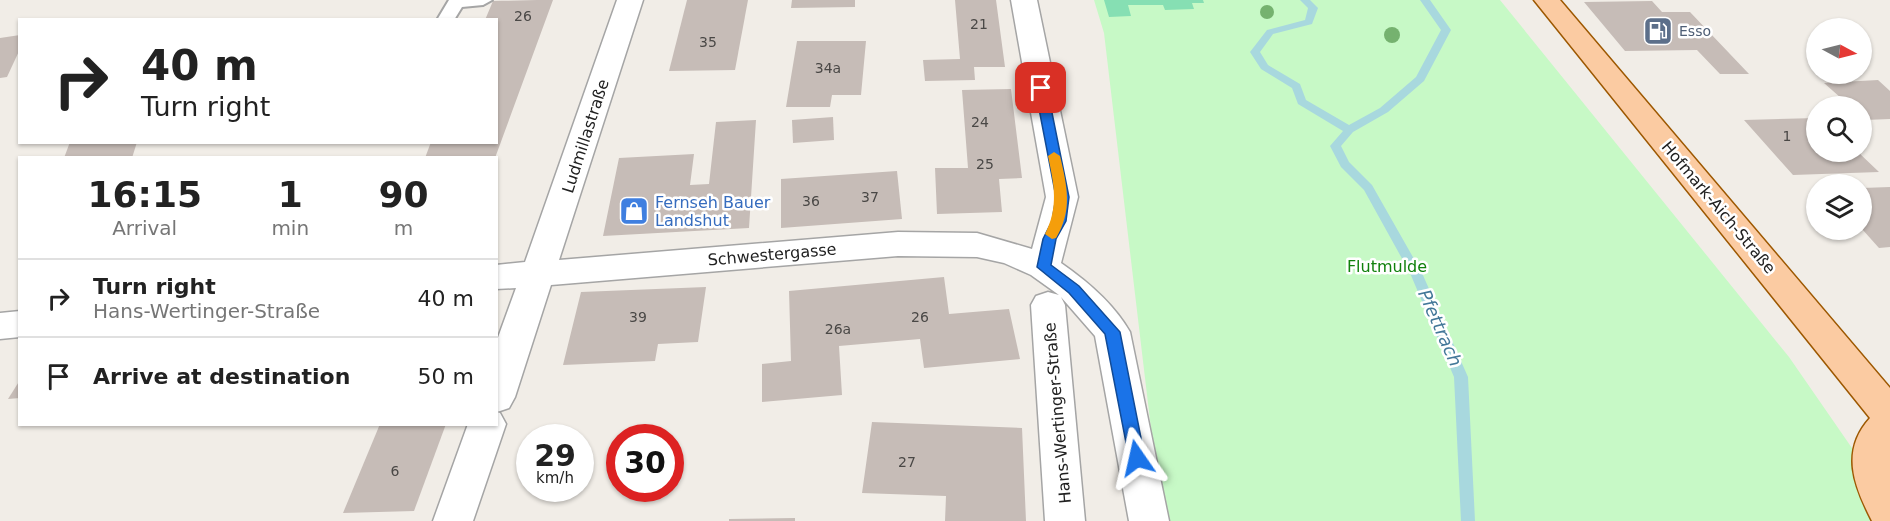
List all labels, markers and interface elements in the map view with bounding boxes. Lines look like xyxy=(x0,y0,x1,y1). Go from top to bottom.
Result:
house number: 26 xyxy=(514,8,532,24)
fuel station icon: Esso xyxy=(1642,15,1674,47)
house number: 21 xyxy=(970,16,988,32)
north arrow xyxy=(1806,18,1872,84)
map controls xyxy=(1806,18,1872,240)
place label: Esso xyxy=(1679,23,1711,39)
house number: 35 xyxy=(699,34,717,50)
text: 40 m xyxy=(141,41,258,90)
icon: right xyxy=(42,42,120,120)
house number: 34a xyxy=(815,60,841,76)
pin xyxy=(1015,62,1066,113)
icon: arrive xyxy=(1024,71,1057,104)
street label: Ludmillastraße xyxy=(558,77,613,195)
text: Turn right xyxy=(141,91,270,122)
button: search xyxy=(1806,96,1872,162)
house number: 24 xyxy=(971,114,989,130)
house number: 1 xyxy=(1783,128,1791,144)
street label: Hofmark-Aich-Straße xyxy=(1658,137,1780,277)
house number: 25 xyxy=(976,156,994,172)
text: 16:15 xyxy=(87,174,202,215)
text: 1 xyxy=(278,174,303,215)
text: 90 xyxy=(378,174,429,215)
button: layers xyxy=(1806,174,1872,240)
house number: 37 xyxy=(861,189,879,205)
place label: Fernseh Bauer Landshut xyxy=(655,193,771,230)
house number: 36 xyxy=(802,193,820,209)
shop icon: Fernseh Bauer Landshut xyxy=(618,195,650,227)
text: Arrival xyxy=(112,216,177,240)
text: min xyxy=(271,216,309,240)
text: m xyxy=(394,216,413,240)
street label: Schwestergasse xyxy=(707,239,837,270)
park label: Flutmulde xyxy=(1347,257,1427,276)
text: Turn right xyxy=(93,274,216,299)
icon: right xyxy=(42,282,75,315)
text: 40 m xyxy=(418,286,474,311)
water label: Pfettrach xyxy=(1414,286,1467,370)
text: Hans-Wertinger-Straße xyxy=(93,299,320,323)
house number: 39 xyxy=(629,309,647,325)
house number: 26 xyxy=(911,309,929,325)
house number: 26a xyxy=(825,321,851,337)
street label: Hans-Wertinger-Straße xyxy=(1040,322,1075,504)
icon: arrive xyxy=(42,360,75,393)
text: Arrive at destination xyxy=(93,364,350,389)
text: 50 m xyxy=(418,364,474,389)
speed limit sign: 30 xyxy=(606,424,684,502)
position arrow xyxy=(1105,426,1169,490)
text: 29 xyxy=(534,438,576,473)
house number: 27 xyxy=(898,454,916,470)
house number: 6 xyxy=(391,463,400,479)
text: km/h xyxy=(536,469,574,487)

